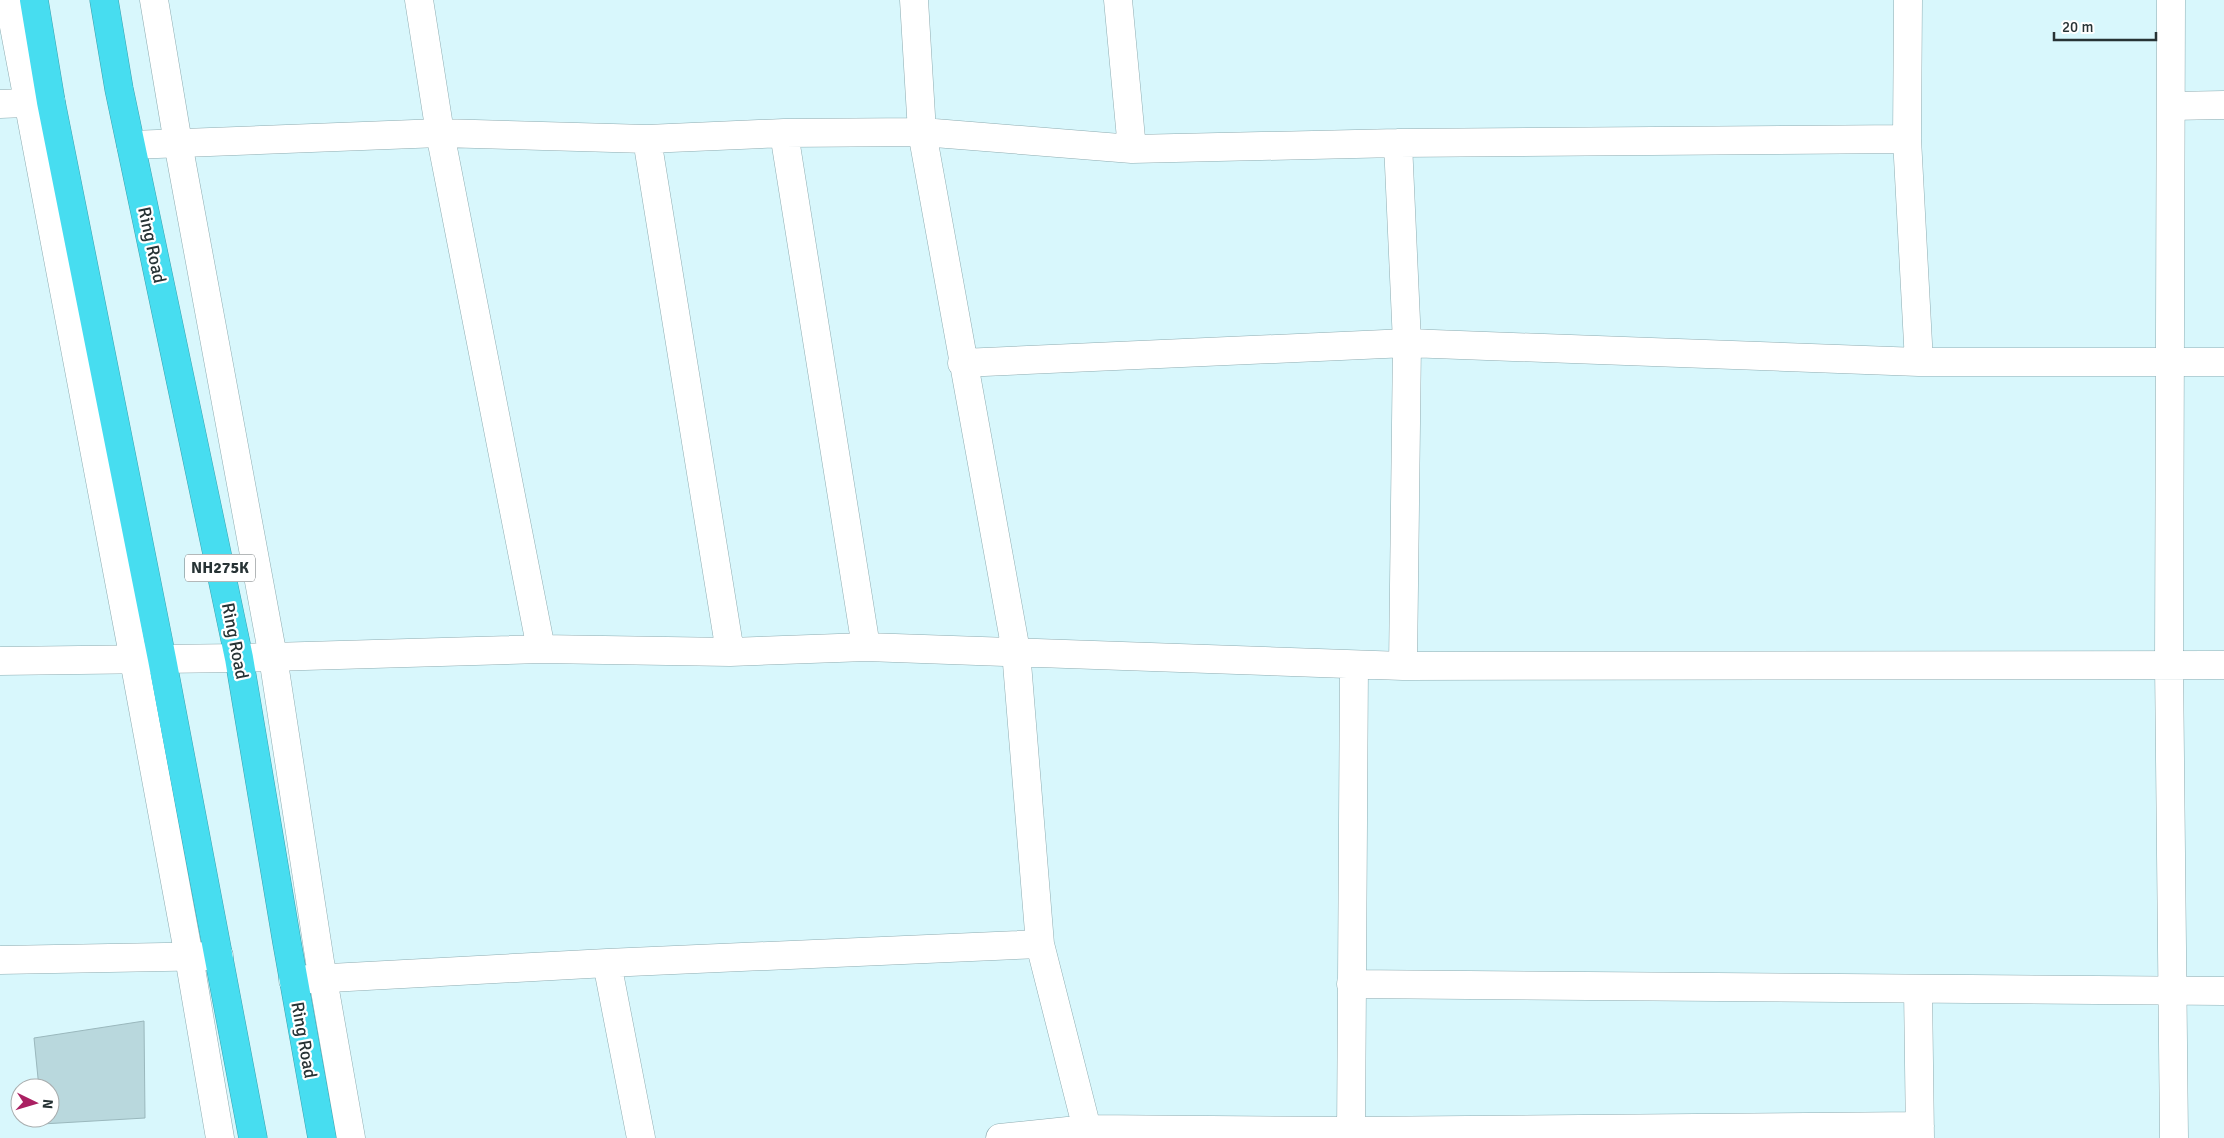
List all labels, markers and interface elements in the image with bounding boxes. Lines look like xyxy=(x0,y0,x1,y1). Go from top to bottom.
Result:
scale bar xyxy=(2054,10,2156,42)
text: 20 m xyxy=(2062,18,2093,36)
street label: Ring Road xyxy=(133,205,171,285)
road number: NH275K xyxy=(185,554,255,582)
street label: Ring Road xyxy=(217,601,253,681)
street label: Ring Road xyxy=(286,1000,322,1080)
north arrow xyxy=(10,1078,60,1128)
text: N xyxy=(39,1098,56,1110)

